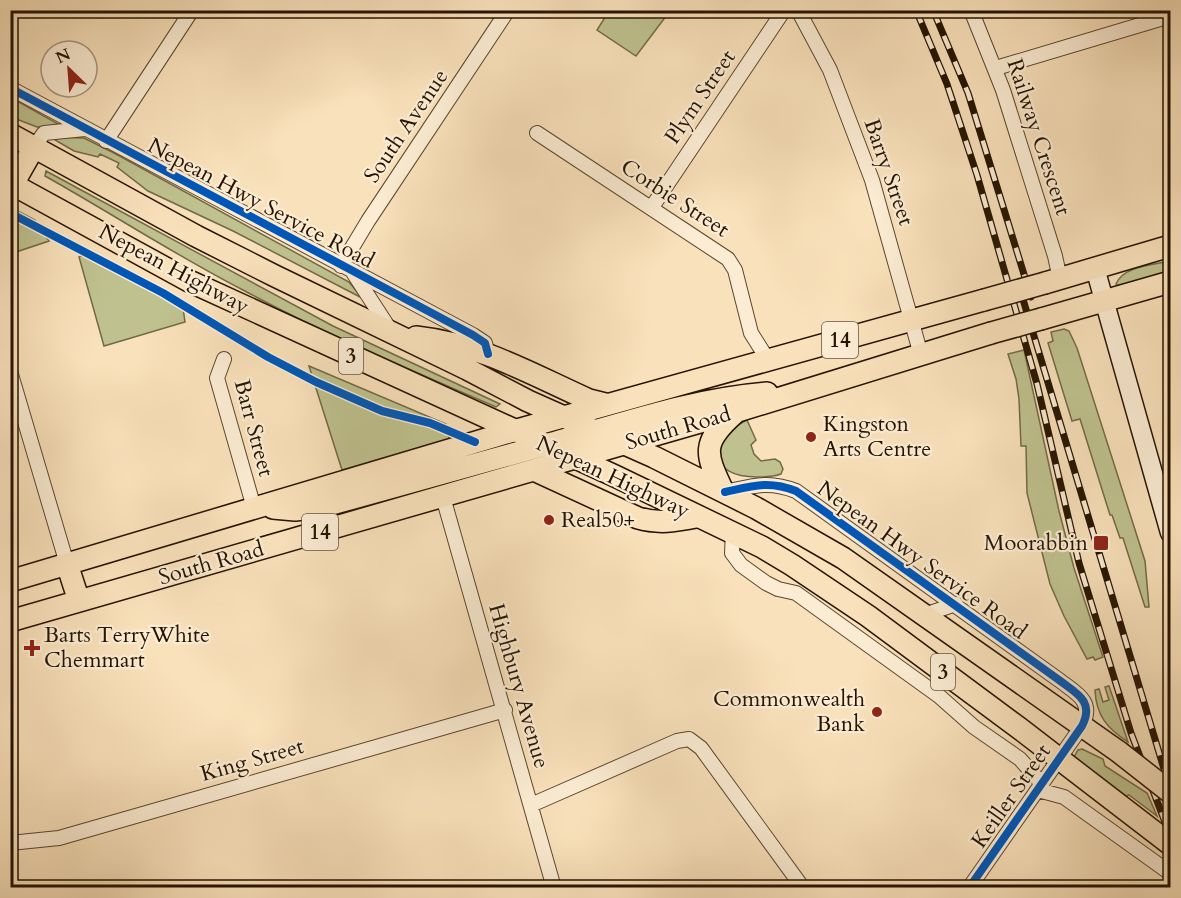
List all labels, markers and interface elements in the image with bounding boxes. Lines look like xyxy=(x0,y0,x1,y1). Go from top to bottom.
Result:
north arrow xyxy=(39,39,99,99)
text: N xyxy=(52,43,74,69)
street label: Plym Street xyxy=(657,44,743,150)
street label: Railway Crescent xyxy=(1000,55,1078,219)
street label: South Avenue xyxy=(357,63,455,189)
street label: Barry Street xyxy=(857,115,921,229)
street label: Nepean Hwy Service Road xyxy=(142,130,380,276)
street label: Corbie Street xyxy=(615,152,735,244)
street label: Nepean Highway xyxy=(94,217,255,321)
road number: 14 xyxy=(822,322,858,358)
road number: 3 xyxy=(339,338,363,374)
street label: Barr Street xyxy=(227,376,281,480)
street label: South Road xyxy=(622,399,734,457)
place label: Kingston Arts Centre xyxy=(823,409,931,464)
street label: Nepean Highway xyxy=(531,428,695,526)
marker: Kingston Arts Centre xyxy=(804,430,818,444)
street label: Nepean Hwy Service Road xyxy=(811,474,1033,647)
place label: Real50+ xyxy=(561,505,635,535)
marker: Real50+ xyxy=(542,513,556,527)
road number: 14 xyxy=(302,514,338,550)
place label: Moorabbin xyxy=(984,528,1088,558)
street label: South Road xyxy=(155,534,267,592)
marker: Moorabbin xyxy=(1092,534,1110,552)
street label: Highbury Avenue xyxy=(481,600,557,772)
place label: Barts TerryWhite Chemmart xyxy=(44,620,210,675)
marker: Barts TerryWhite Chemmart xyxy=(25,641,39,655)
road number: 3 xyxy=(931,654,955,690)
place label: Commonwealth Bank xyxy=(713,684,865,739)
marker: Commonwealth Bank xyxy=(870,705,884,719)
street label: King Street xyxy=(197,731,307,789)
street label: Keiller Street xyxy=(964,738,1058,854)

